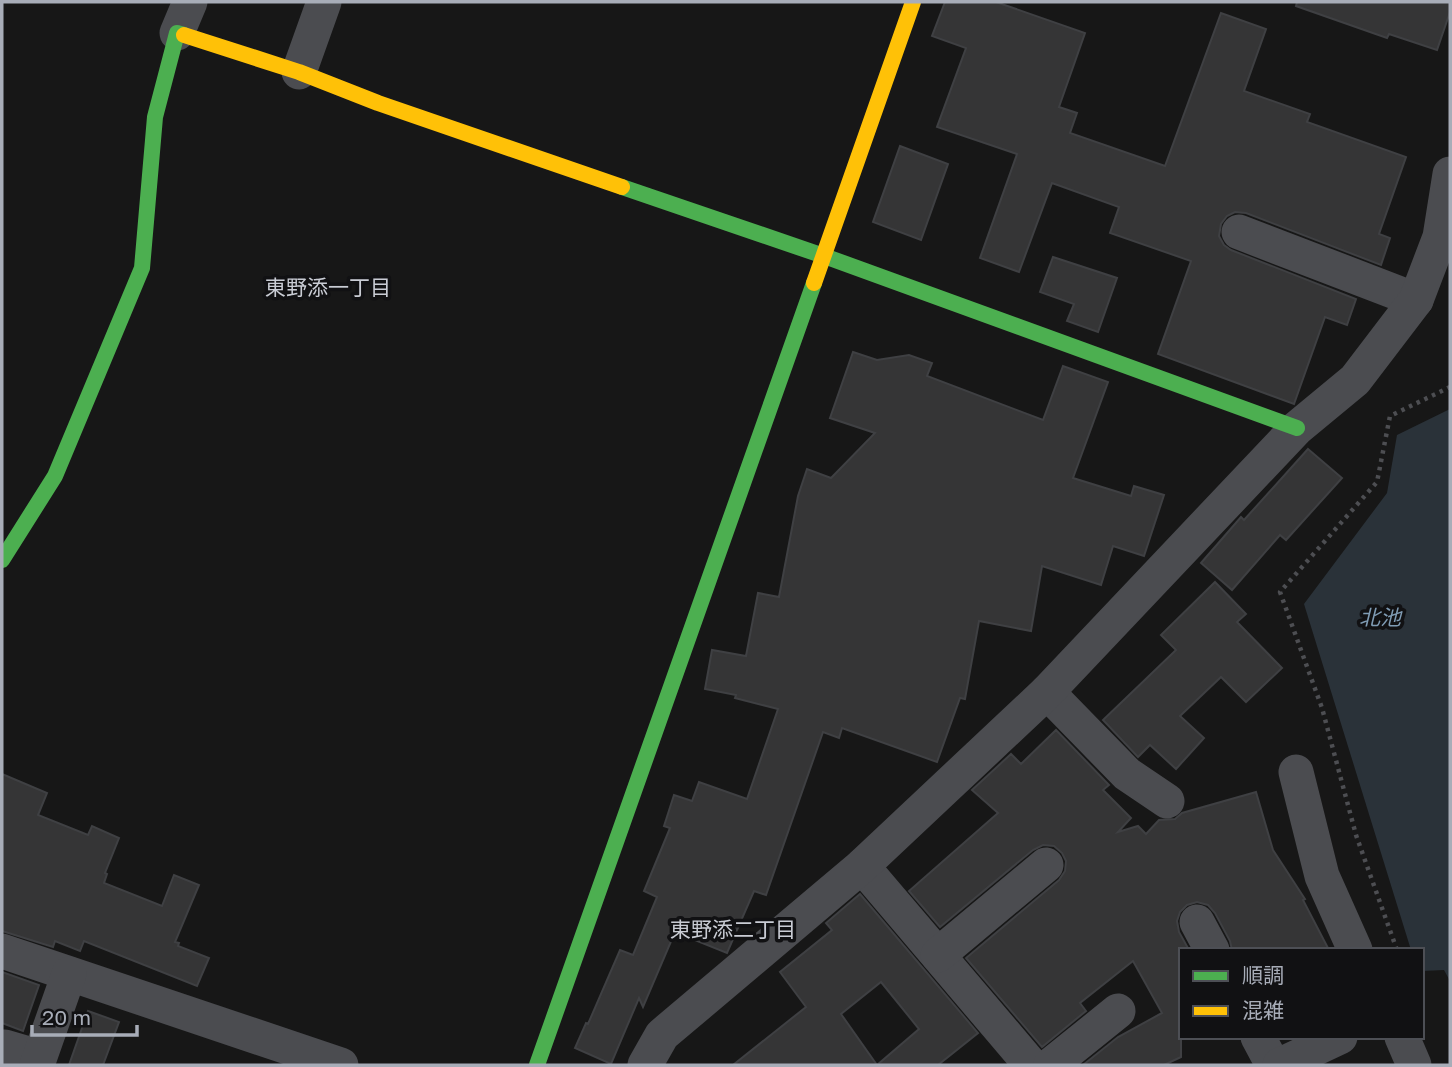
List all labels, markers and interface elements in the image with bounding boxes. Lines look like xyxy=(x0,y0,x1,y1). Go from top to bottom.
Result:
district label: 東野添一丁目 xyxy=(265,274,391,300)
water label: 北池 xyxy=(1359,604,1403,630)
district label: 東野添二丁目 xyxy=(670,916,796,942)
legend xyxy=(1179,948,1424,1039)
text: 順調 xyxy=(1242,962,1284,988)
scale bar xyxy=(32,993,136,1038)
text: 混雑 xyxy=(1242,997,1284,1023)
text: 20 m xyxy=(42,1004,91,1030)

